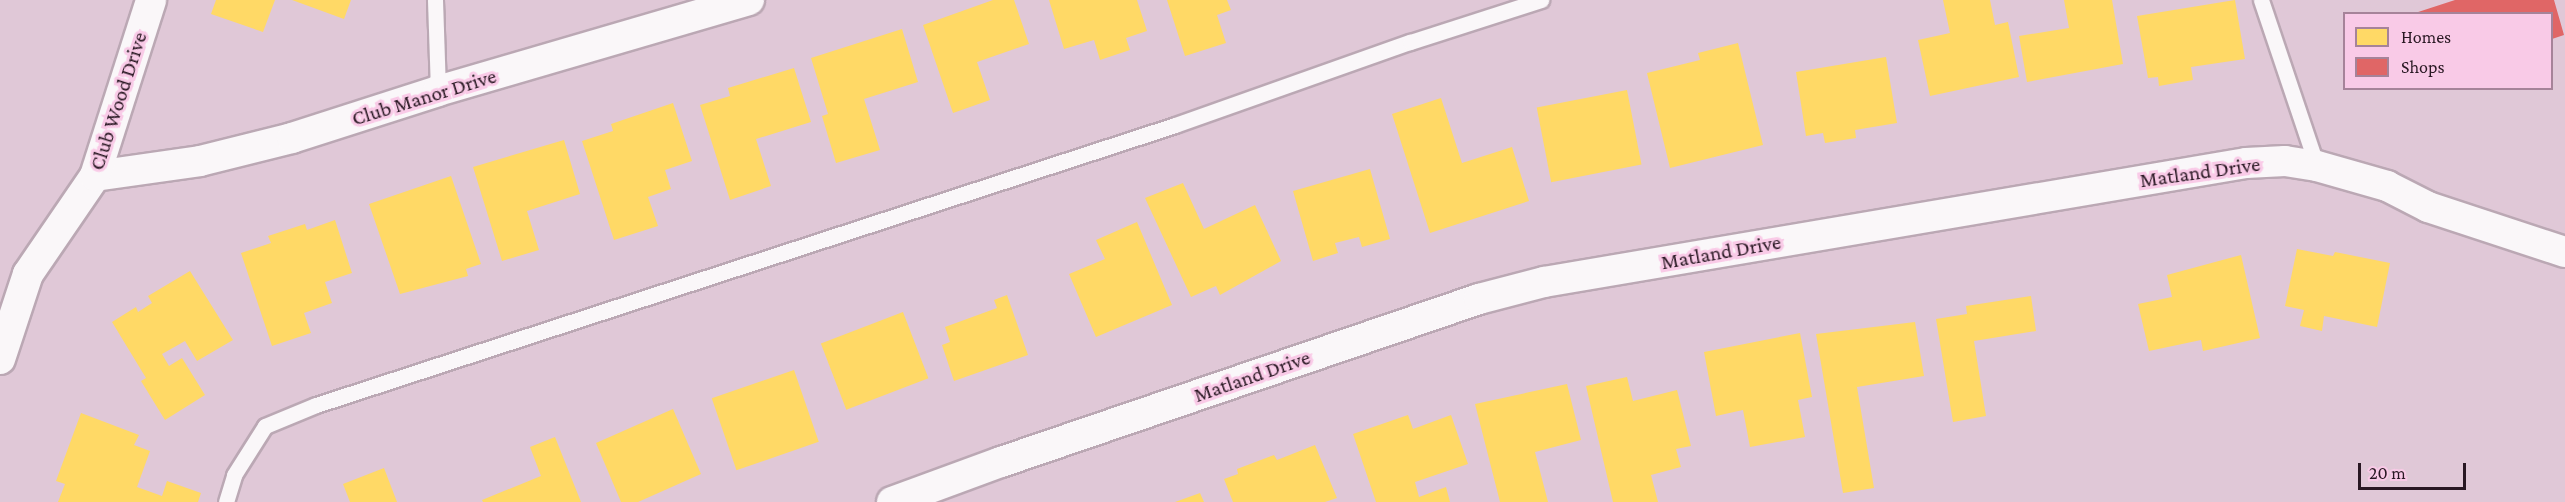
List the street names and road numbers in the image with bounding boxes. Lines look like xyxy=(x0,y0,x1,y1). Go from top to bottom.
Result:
street label: Club Wood Drive xyxy=(84,29,152,173)
street label: Club Manor Drive xyxy=(349,63,499,131)
street label: Matland Drive xyxy=(2138,151,2262,193)
street label: Matland Drive xyxy=(1659,229,1783,275)
street label: Matland Drive xyxy=(1191,344,1313,408)

